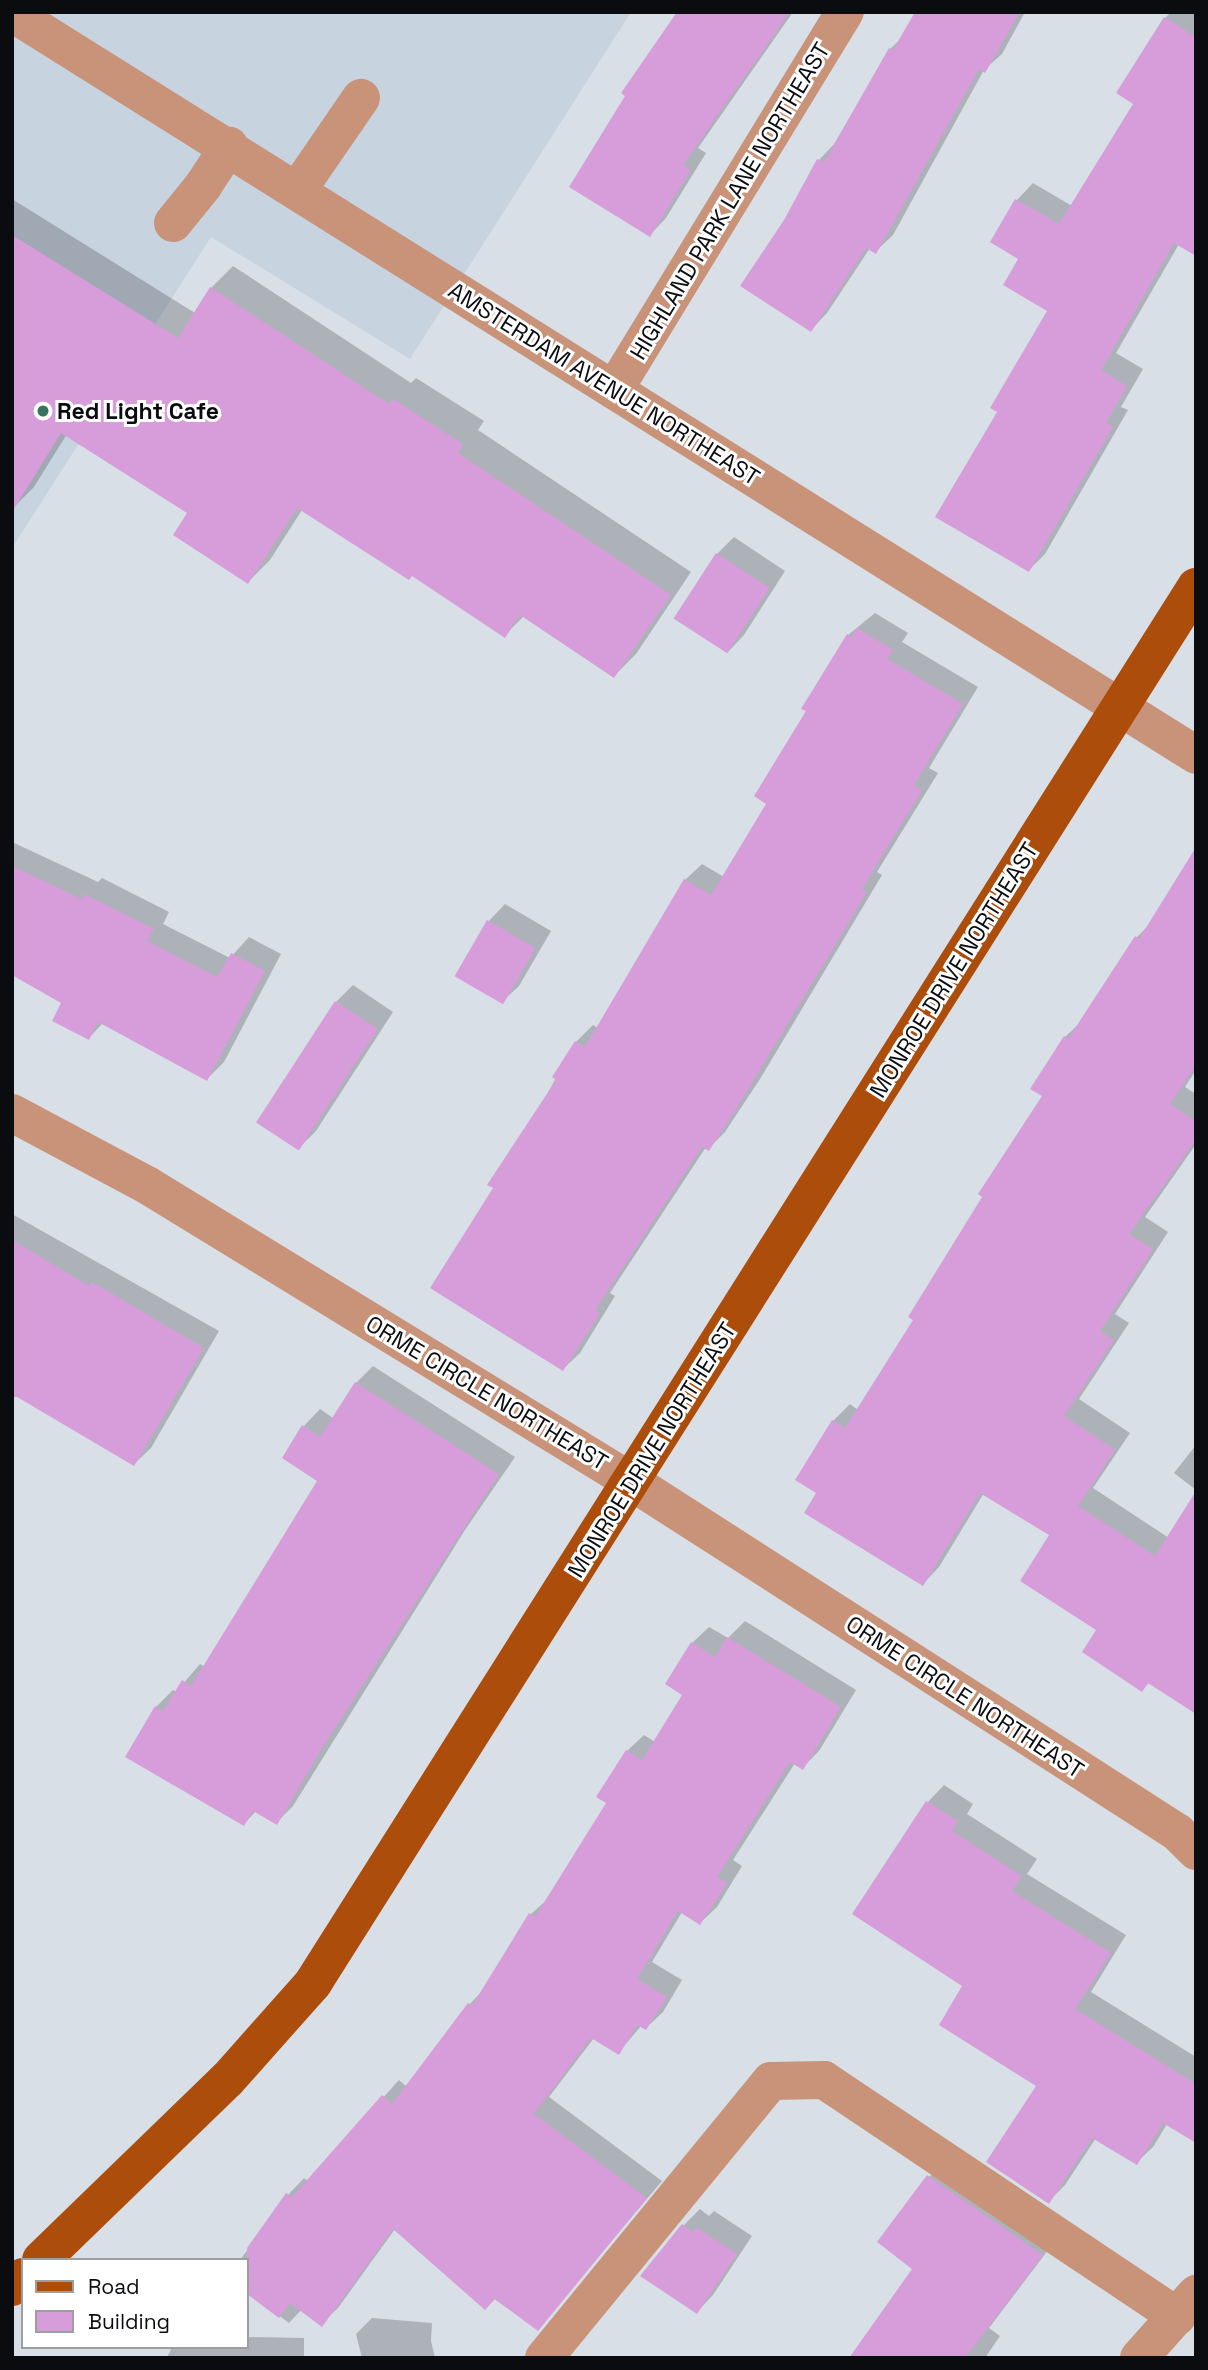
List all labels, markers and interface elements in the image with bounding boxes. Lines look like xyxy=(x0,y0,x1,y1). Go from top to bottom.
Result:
street label: HIGHLAND PARK LANE NORTHEAST xyxy=(624,37,836,365)
street label: AMSTERDAM AVENUE NORTHEAST xyxy=(443,276,765,492)
place label: Red Light Cafe xyxy=(57,397,219,425)
marker: Red Light Cafe xyxy=(35,403,51,419)
street label: MONROE DRIVE NORTHEAST xyxy=(864,837,1044,1103)
street label: ORME CIRCLE NORTHEAST xyxy=(361,1310,613,1476)
street label: MONROE DRIVE NORTHEAST xyxy=(562,1317,742,1583)
street label: ORME CIRCLE NORTHEAST xyxy=(841,1610,1089,1784)
legend xyxy=(21,2258,248,2349)
text: Road xyxy=(88,2273,140,2300)
text: Building xyxy=(88,2308,170,2335)

